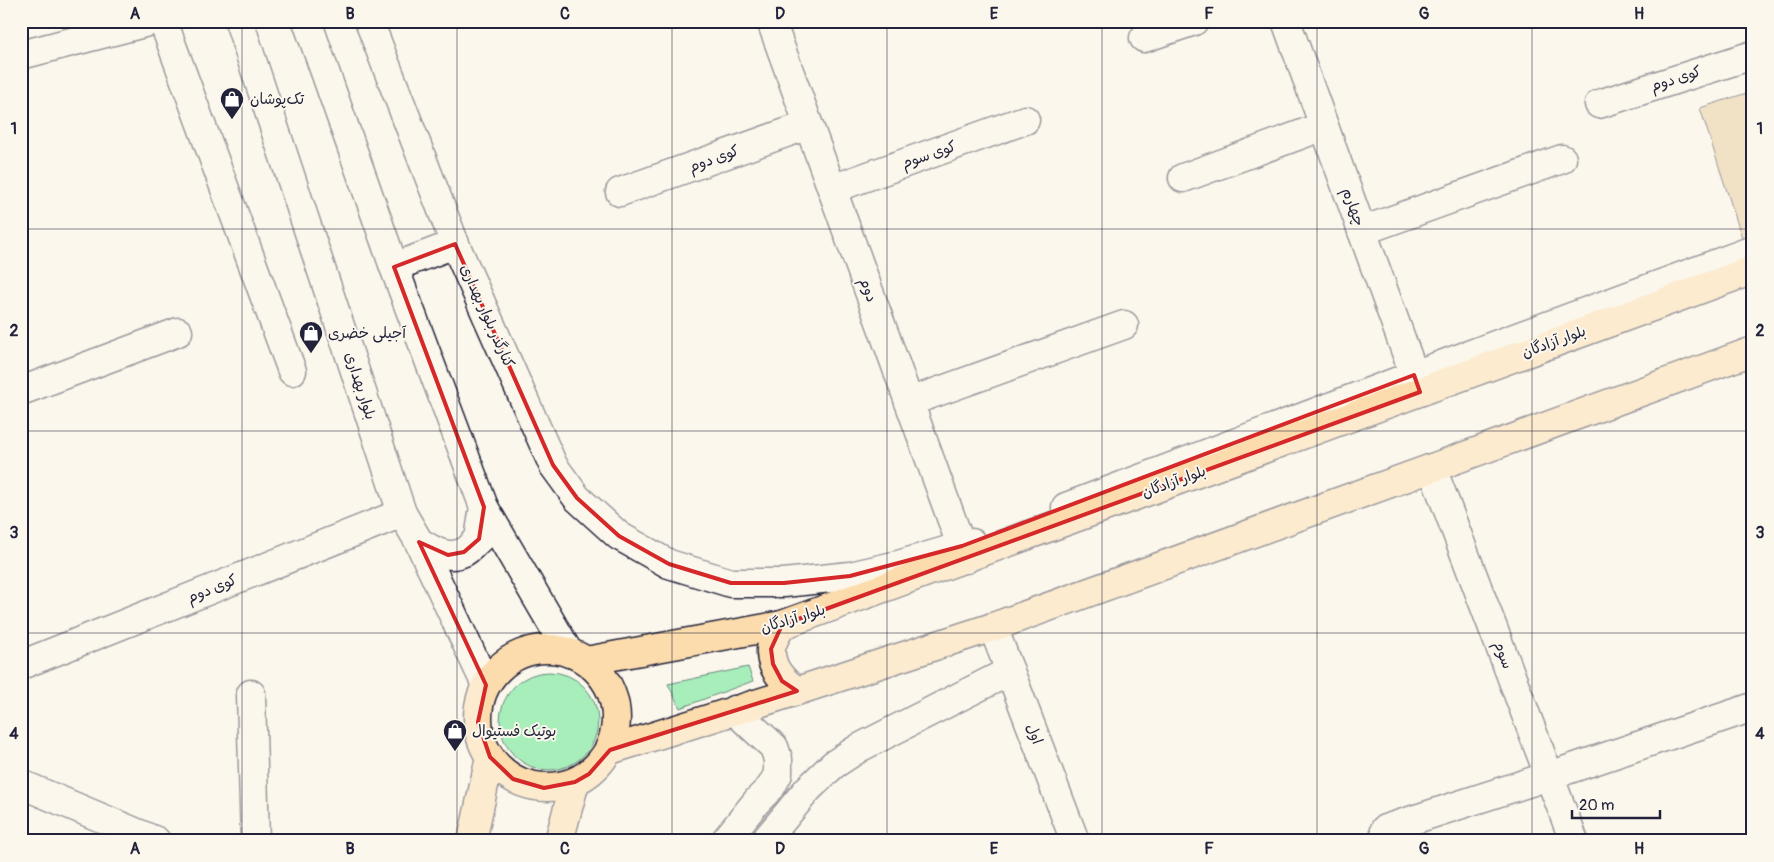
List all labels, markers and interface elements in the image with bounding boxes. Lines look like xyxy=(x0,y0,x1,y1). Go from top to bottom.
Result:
text: A xyxy=(130,4,141,24)
text: B xyxy=(345,4,355,24)
text: C xyxy=(560,4,570,24)
text: D xyxy=(775,4,785,24)
text: E xyxy=(990,4,999,24)
text: F xyxy=(1204,4,1214,24)
text: G xyxy=(1419,4,1430,24)
text: H xyxy=(1634,4,1644,24)
street label: کوی دوم xyxy=(1648,62,1704,98)
shop icon: تک‌پوشان xyxy=(219,86,245,120)
place label: تک‌پوشان xyxy=(250,90,305,109)
text: 1 xyxy=(11,119,17,139)
text: 1 xyxy=(1757,119,1763,139)
street label: کوی سوم xyxy=(899,137,959,175)
street label: کوی دوم xyxy=(686,141,742,179)
street label: چهارم xyxy=(1336,185,1369,229)
street label: کنارگذر بلوار بهداری xyxy=(456,261,518,371)
street label: دوم xyxy=(853,275,881,305)
shop icon: آجیلی خضری xyxy=(298,320,324,354)
text: 2 xyxy=(10,321,19,341)
text: 2 xyxy=(1756,321,1765,341)
street label: بلوار آزادگان xyxy=(1519,322,1589,362)
place label: آجیلی خضری xyxy=(328,324,407,343)
street label: بلوار بهداری xyxy=(340,350,380,422)
street label: بلوار آزادگان xyxy=(1139,462,1209,502)
text: 3 xyxy=(10,523,19,543)
text: 3 xyxy=(1756,523,1765,543)
street label: کوی دوم xyxy=(184,570,241,609)
street label: بلوار آزادگان xyxy=(758,600,828,638)
street label: سوم xyxy=(1487,638,1517,672)
shop icon: بوتیک فستیوال xyxy=(442,718,468,752)
street label: اول xyxy=(1021,721,1047,747)
place label: بوتیک فستیوال xyxy=(472,722,556,741)
text: 4 xyxy=(9,724,19,744)
text: 4 xyxy=(1755,724,1765,744)
scale bar xyxy=(1572,787,1659,819)
text: 20 m xyxy=(1579,796,1614,815)
text: A xyxy=(130,839,141,859)
text: B xyxy=(345,839,355,859)
text: C xyxy=(560,839,570,859)
text: D xyxy=(775,839,785,859)
text: E xyxy=(990,839,999,859)
text: F xyxy=(1204,839,1214,859)
text: G xyxy=(1419,839,1430,859)
text: H xyxy=(1634,839,1644,859)

